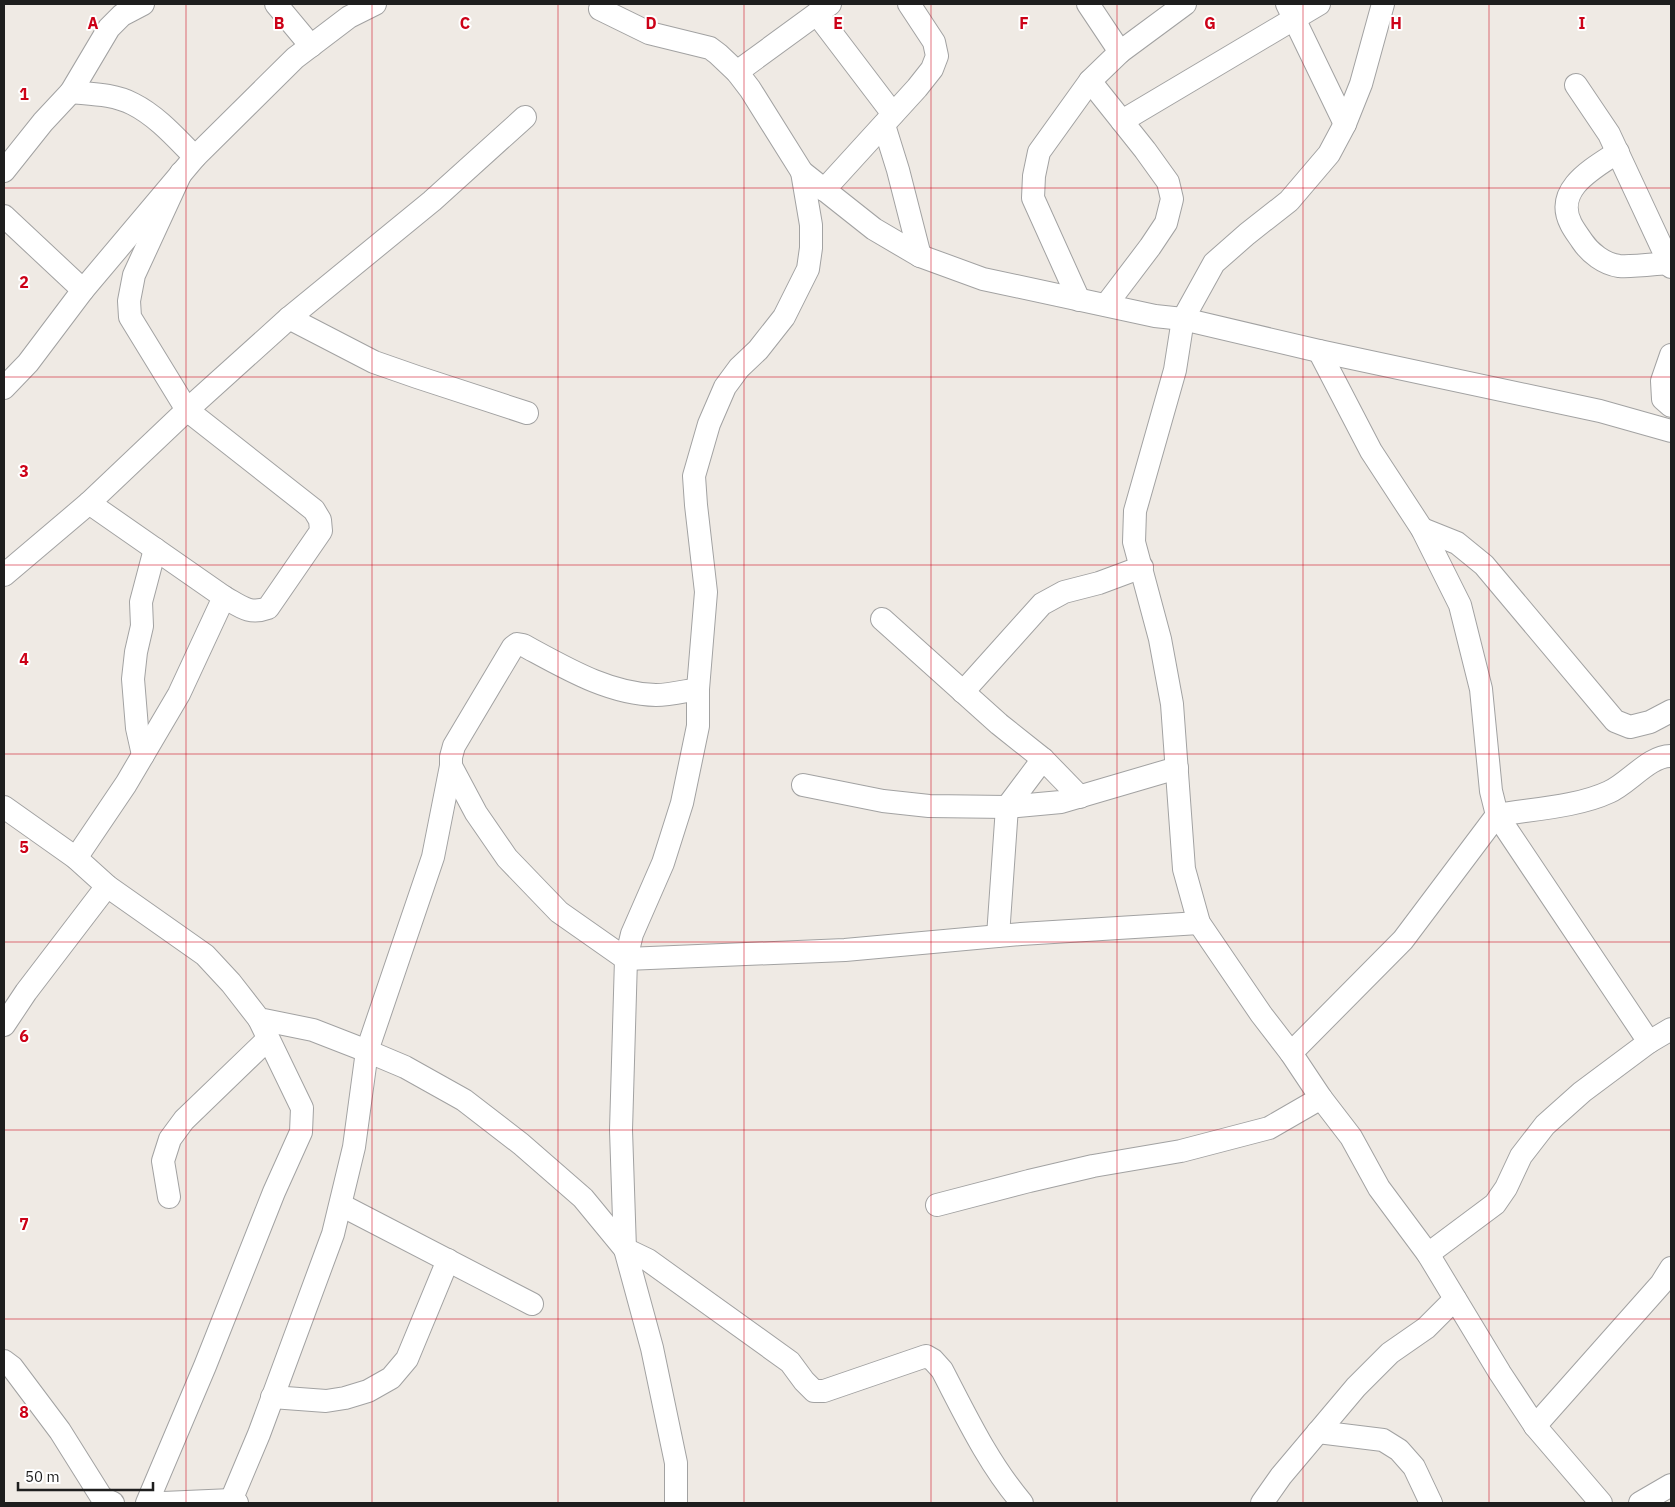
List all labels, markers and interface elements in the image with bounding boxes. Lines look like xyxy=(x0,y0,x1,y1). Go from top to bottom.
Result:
text: A xyxy=(88,13,99,33)
text: B xyxy=(274,13,285,33)
text: C xyxy=(460,13,470,33)
text: D xyxy=(645,13,657,33)
text: E xyxy=(833,13,843,33)
text: F xyxy=(1019,13,1029,33)
text: G xyxy=(1204,13,1216,33)
text: H xyxy=(1390,13,1402,33)
text: I xyxy=(1579,13,1586,33)
text: 1 xyxy=(19,84,29,104)
text: 2 xyxy=(19,272,29,292)
text: 3 xyxy=(19,461,29,481)
text: 4 xyxy=(19,649,29,669)
text: 5 xyxy=(19,837,29,857)
text: 6 xyxy=(19,1026,29,1046)
text: 7 xyxy=(19,1214,29,1234)
text: 8 xyxy=(19,1402,29,1422)
scale bar xyxy=(18,1460,152,1492)
text: 50 m xyxy=(25,1467,60,1486)

